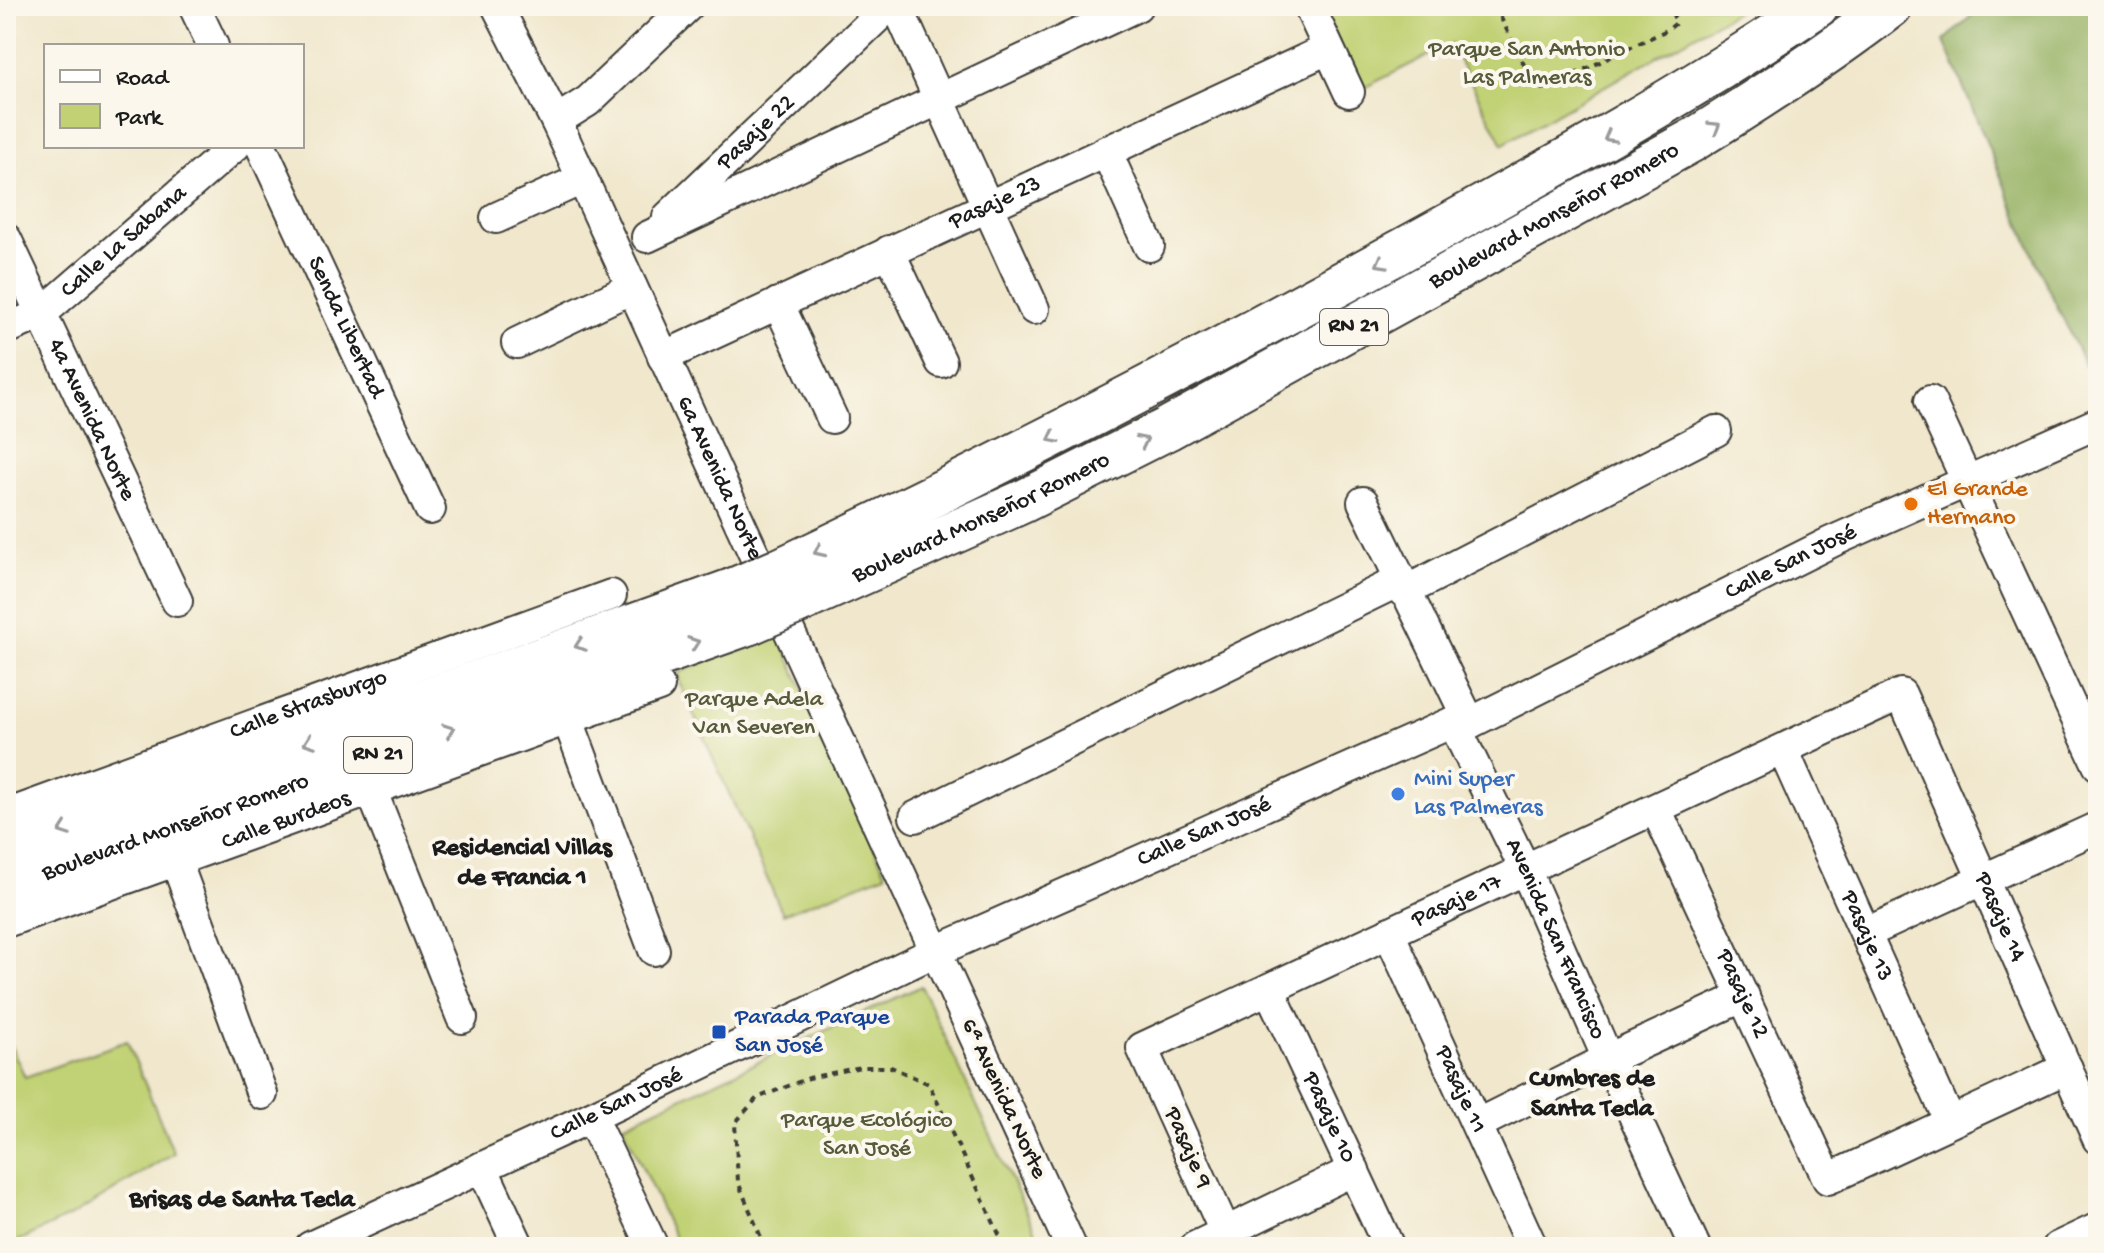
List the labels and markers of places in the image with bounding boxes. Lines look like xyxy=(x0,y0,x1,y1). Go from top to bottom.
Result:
place label: El Grande Hermano xyxy=(1927,476,2028,533)
marker: El Grande Hermano xyxy=(1902,495,1920,513)
place label: Mini Super Las Palmeras xyxy=(1414,766,1544,823)
marker: Mini Super Las Palmeras xyxy=(1389,785,1407,803)
place label: Parada Parque San José xyxy=(734,1004,890,1061)
marker: Parada Parque San José xyxy=(710,1023,728,1041)

